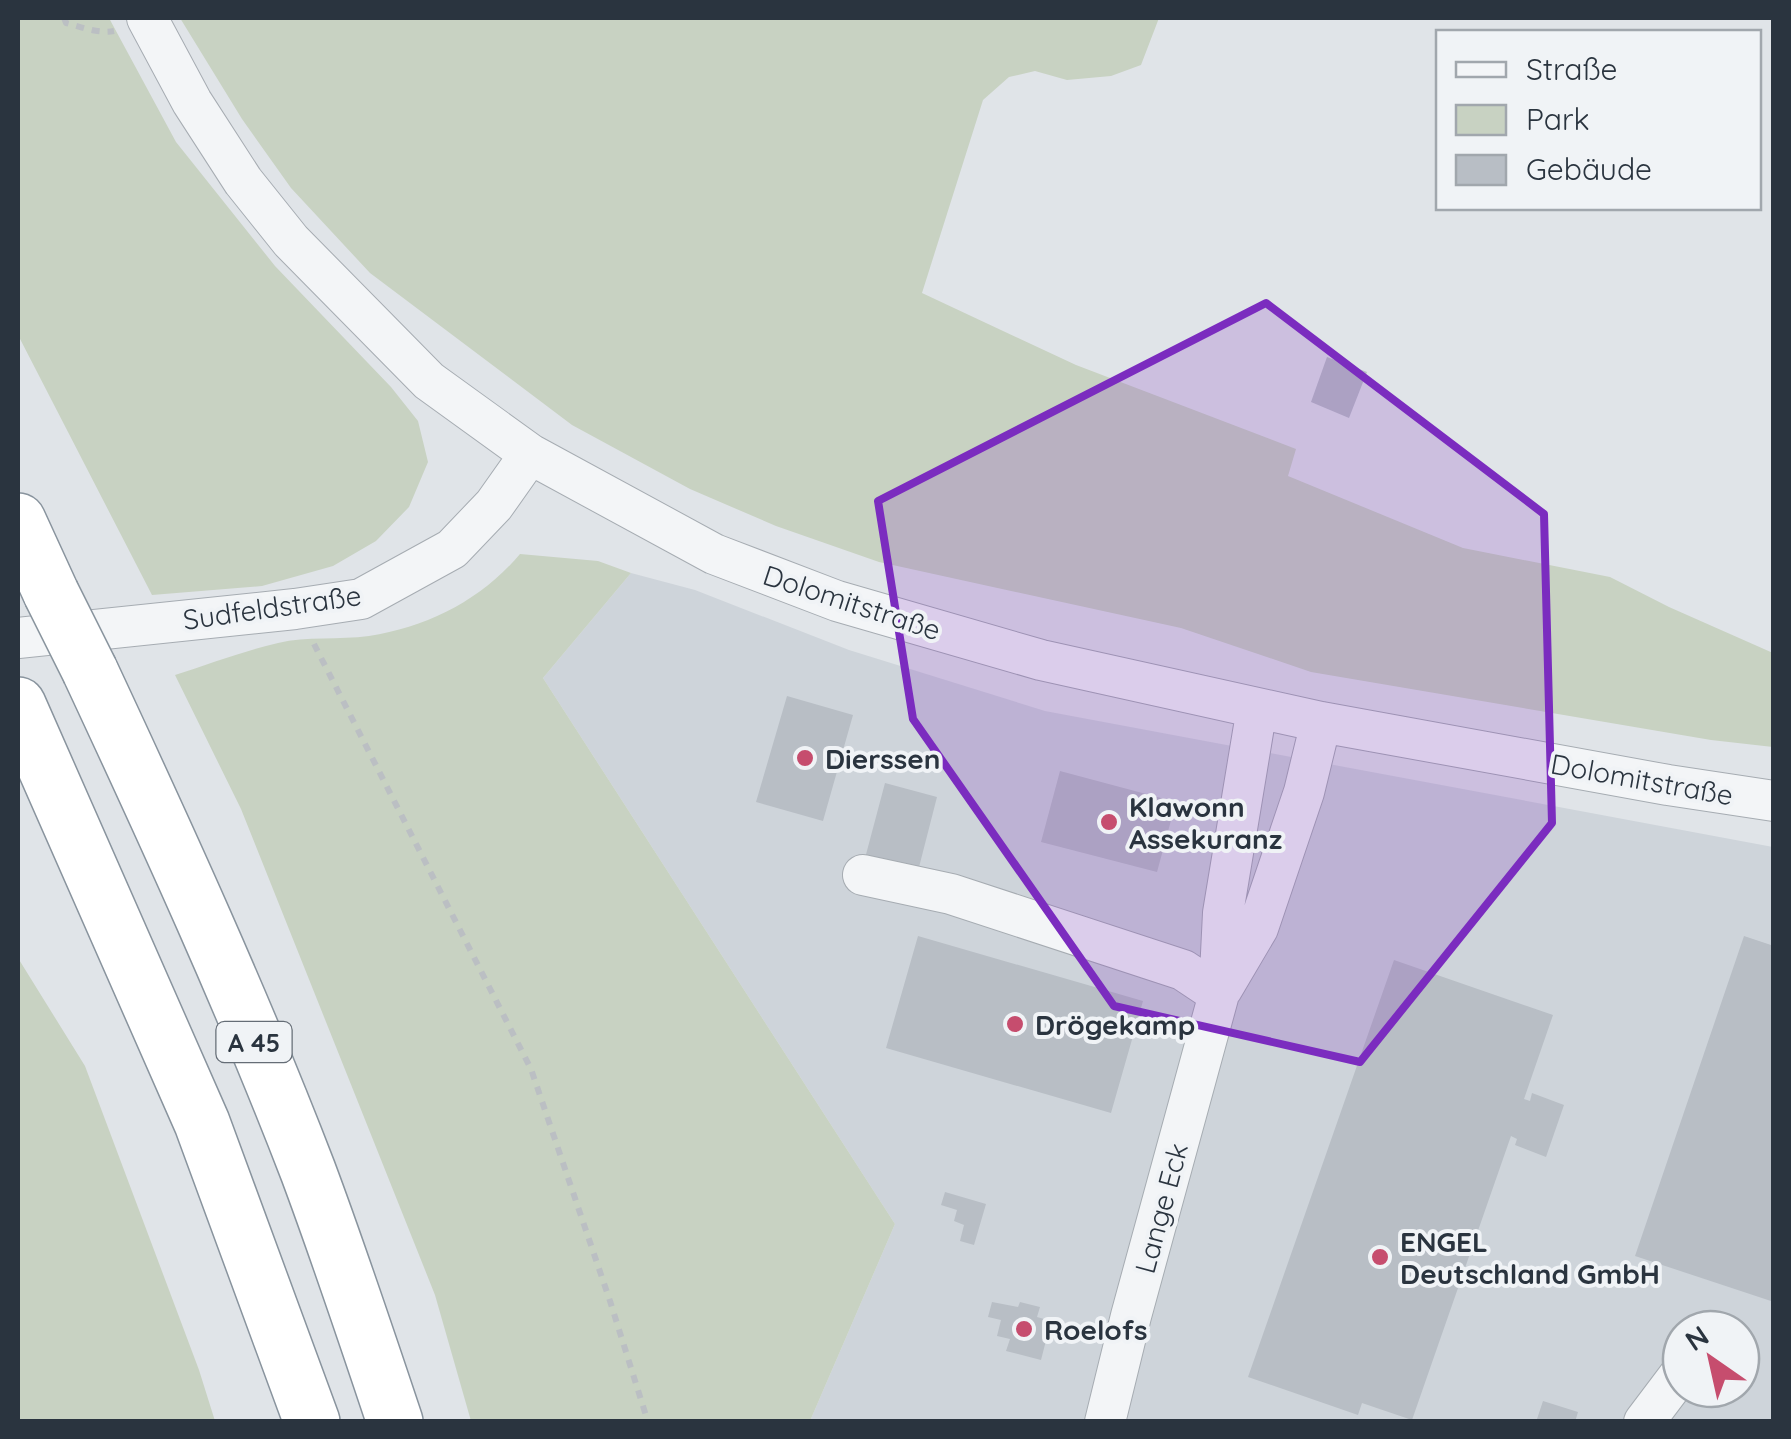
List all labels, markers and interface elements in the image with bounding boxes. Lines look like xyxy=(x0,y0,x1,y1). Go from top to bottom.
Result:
legend xyxy=(1436,30,1761,210)
text: Straße xyxy=(1526,50,1618,88)
text: Park xyxy=(1526,100,1590,138)
text: Gebäude xyxy=(1526,150,1652,188)
street label: Dolomitstraße xyxy=(759,557,945,647)
street label: Sudfeldstraße xyxy=(181,577,363,637)
place label: Dierssen xyxy=(825,741,941,776)
street label: Dolomitstraße xyxy=(1548,746,1736,812)
marker: Dierssen xyxy=(794,747,816,769)
place label: Klawonn Assekuranz xyxy=(1129,789,1282,856)
marker: Klawonn Assekuranz xyxy=(1098,811,1120,833)
place label: Drögekamp xyxy=(1035,1007,1195,1042)
marker: Drögekamp xyxy=(1004,1013,1026,1035)
road number: A 45 xyxy=(216,1022,292,1062)
street label: Lange Eck xyxy=(1127,1139,1195,1277)
place label: ENGEL Deutschland GmbH xyxy=(1400,1224,1660,1291)
marker: ENGEL Deutschland GmbH xyxy=(1369,1246,1391,1268)
north arrow xyxy=(1661,1309,1761,1409)
place label: Roelofs xyxy=(1044,1312,1148,1347)
marker: Roelofs xyxy=(1013,1318,1035,1340)
text: N xyxy=(1678,1318,1715,1358)

